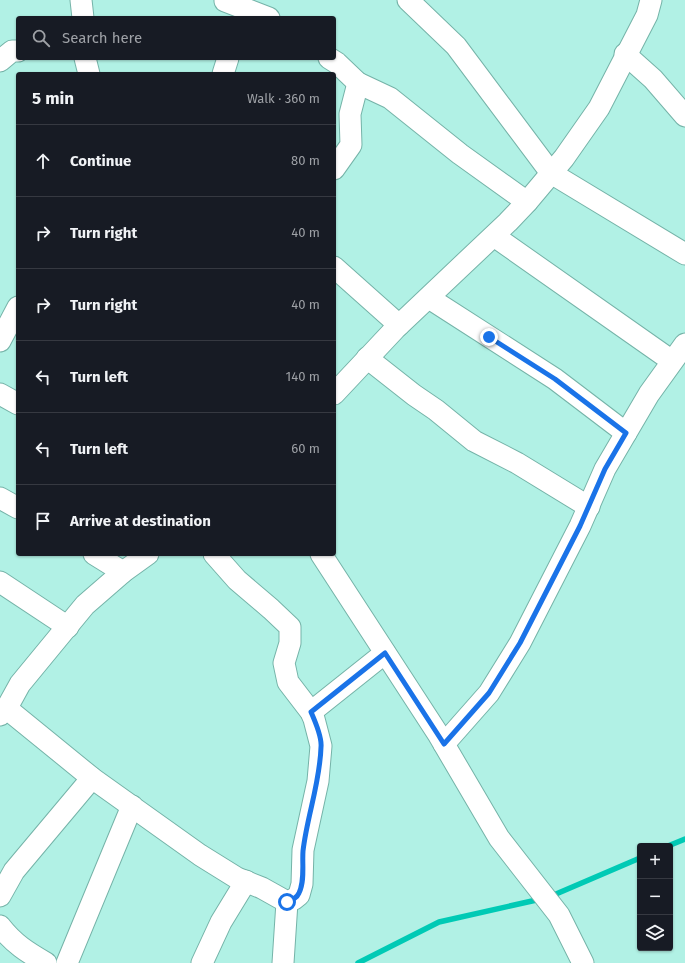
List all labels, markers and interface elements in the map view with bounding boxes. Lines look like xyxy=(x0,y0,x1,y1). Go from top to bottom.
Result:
search box xyxy=(16,16,336,60)
icon: search xyxy=(30,27,52,49)
text: Search here xyxy=(62,29,142,47)
text: 5 min xyxy=(32,88,74,109)
text: Walk · 360 m xyxy=(247,91,320,106)
icon: ahead xyxy=(32,150,54,172)
text: Continue xyxy=(70,152,131,170)
text: 80 m xyxy=(291,153,320,168)
icon: right xyxy=(32,222,54,244)
text: Turn right xyxy=(70,224,137,242)
text: 40 m xyxy=(291,225,320,240)
icon: right xyxy=(32,294,54,316)
text: Turn right xyxy=(70,296,137,314)
text: 40 m xyxy=(291,297,320,312)
route end xyxy=(480,328,498,346)
icon: left xyxy=(32,366,54,388)
text: Turn left xyxy=(70,368,128,386)
text: 140 m xyxy=(286,369,320,384)
icon: left xyxy=(32,438,54,460)
text: Turn left xyxy=(70,440,128,458)
text: 60 m xyxy=(291,441,320,456)
icon: arrive xyxy=(32,510,54,532)
text: Arrive at destination xyxy=(70,512,211,530)
map controls xyxy=(637,843,673,951)
button: + xyxy=(637,843,673,879)
button: − xyxy=(637,879,673,915)
route start xyxy=(278,893,296,911)
button: layers xyxy=(637,915,673,951)

